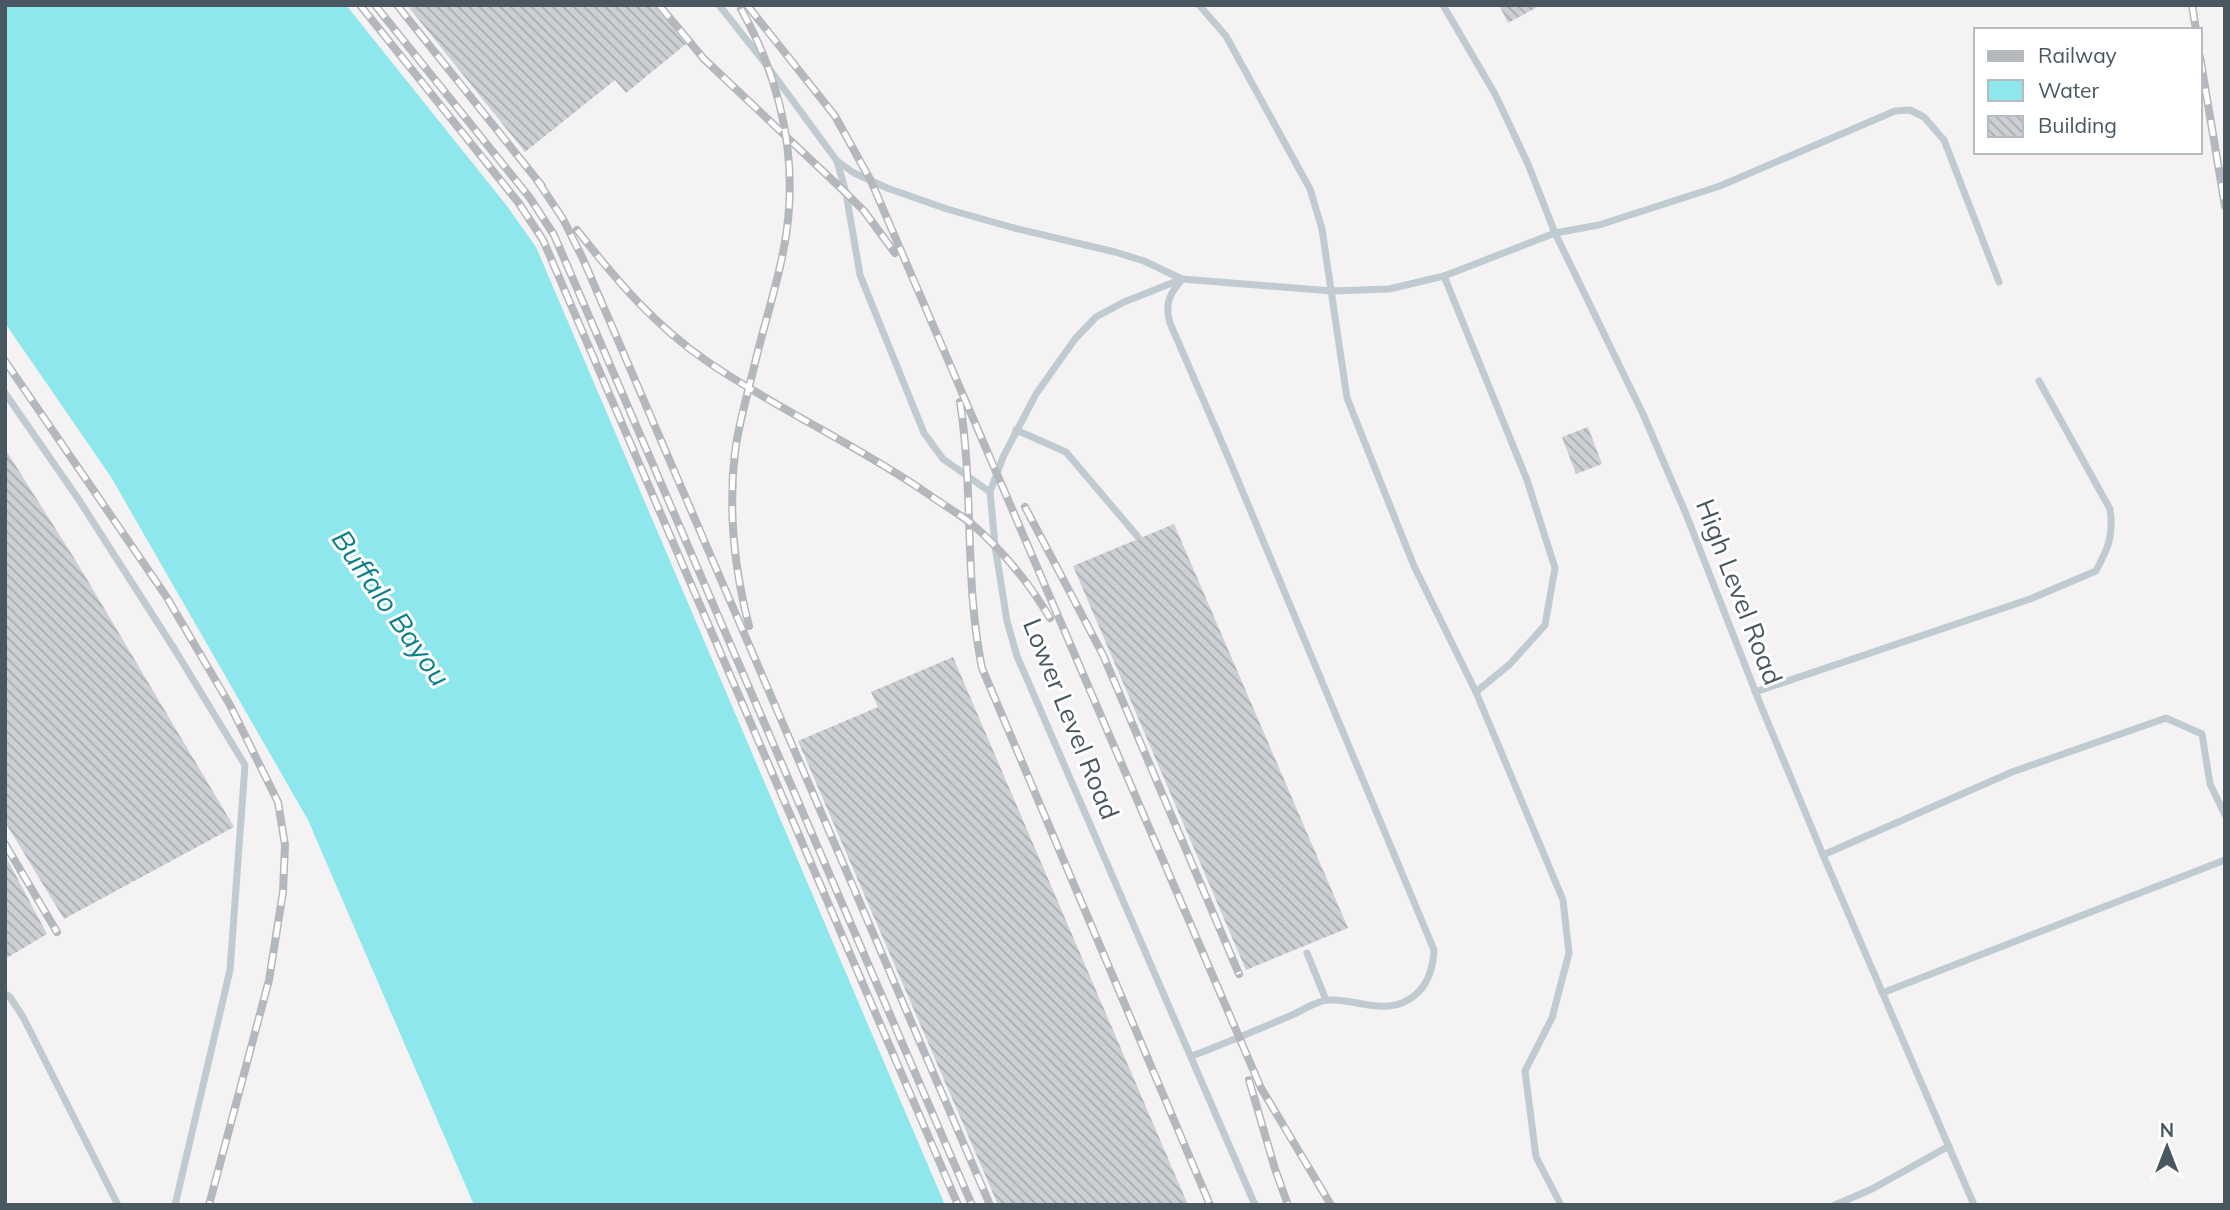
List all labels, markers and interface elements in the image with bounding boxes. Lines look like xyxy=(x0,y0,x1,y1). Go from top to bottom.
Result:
legend xyxy=(1974,28,2202,154)
text: Railway xyxy=(2038,42,2117,68)
text: Water xyxy=(2038,77,2099,103)
text: Building xyxy=(2038,112,2117,138)
street label: High Level Road xyxy=(1689,494,1790,689)
water label: Buffalo Bayou xyxy=(325,523,458,693)
street label: Lower Level Road xyxy=(1016,613,1127,824)
north arrow xyxy=(2132,1112,2202,1182)
text: N xyxy=(2160,1118,2174,1142)

